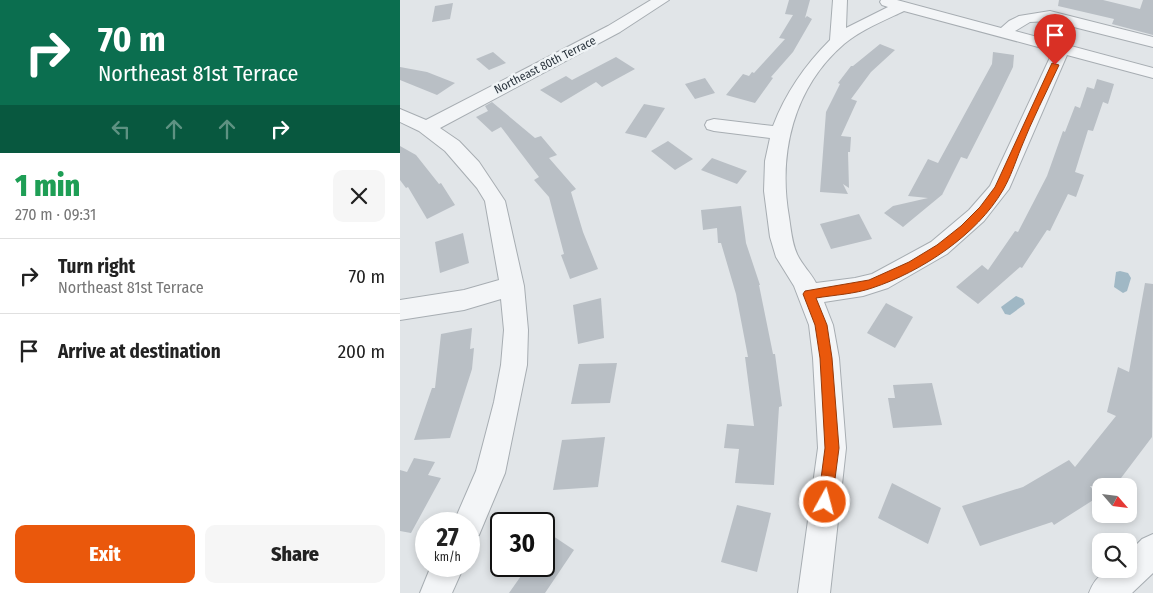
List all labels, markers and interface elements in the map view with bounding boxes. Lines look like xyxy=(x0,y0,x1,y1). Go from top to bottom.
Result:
pin xyxy=(1034,14,1076,65)
text: 70 m xyxy=(98,18,166,60)
icon: right xyxy=(15,20,80,85)
icon: arrive xyxy=(1041,21,1069,49)
street label: Northeast 80th Terrace xyxy=(492,33,598,97)
text: Northeast 81st Terrace xyxy=(98,60,298,87)
icon: left xyxy=(107,115,135,143)
icon: ahead xyxy=(160,115,188,143)
icon: ahead xyxy=(213,115,241,143)
icon: right xyxy=(266,115,294,143)
text: 1 min xyxy=(15,168,80,204)
button: close xyxy=(333,170,385,222)
text: 270 m · 09:31 xyxy=(15,205,96,224)
text: Turn right xyxy=(58,255,135,278)
icon: right xyxy=(15,262,43,290)
text: 70 m xyxy=(349,265,385,288)
text: Northeast 81st Terrace xyxy=(58,278,204,297)
icon: arrive xyxy=(15,337,43,365)
text: Arrive at destination xyxy=(58,340,221,363)
text: 200 m xyxy=(338,340,385,363)
position arrow xyxy=(798,475,850,527)
north arrow xyxy=(1092,478,1138,522)
map controls xyxy=(1092,478,1137,578)
speed limit sign: 30 xyxy=(490,512,555,577)
text: 27 xyxy=(436,523,459,553)
button: Exit xyxy=(15,525,195,583)
button: Share xyxy=(205,525,385,583)
button: search xyxy=(1092,533,1137,578)
text: km/h xyxy=(434,550,461,564)

